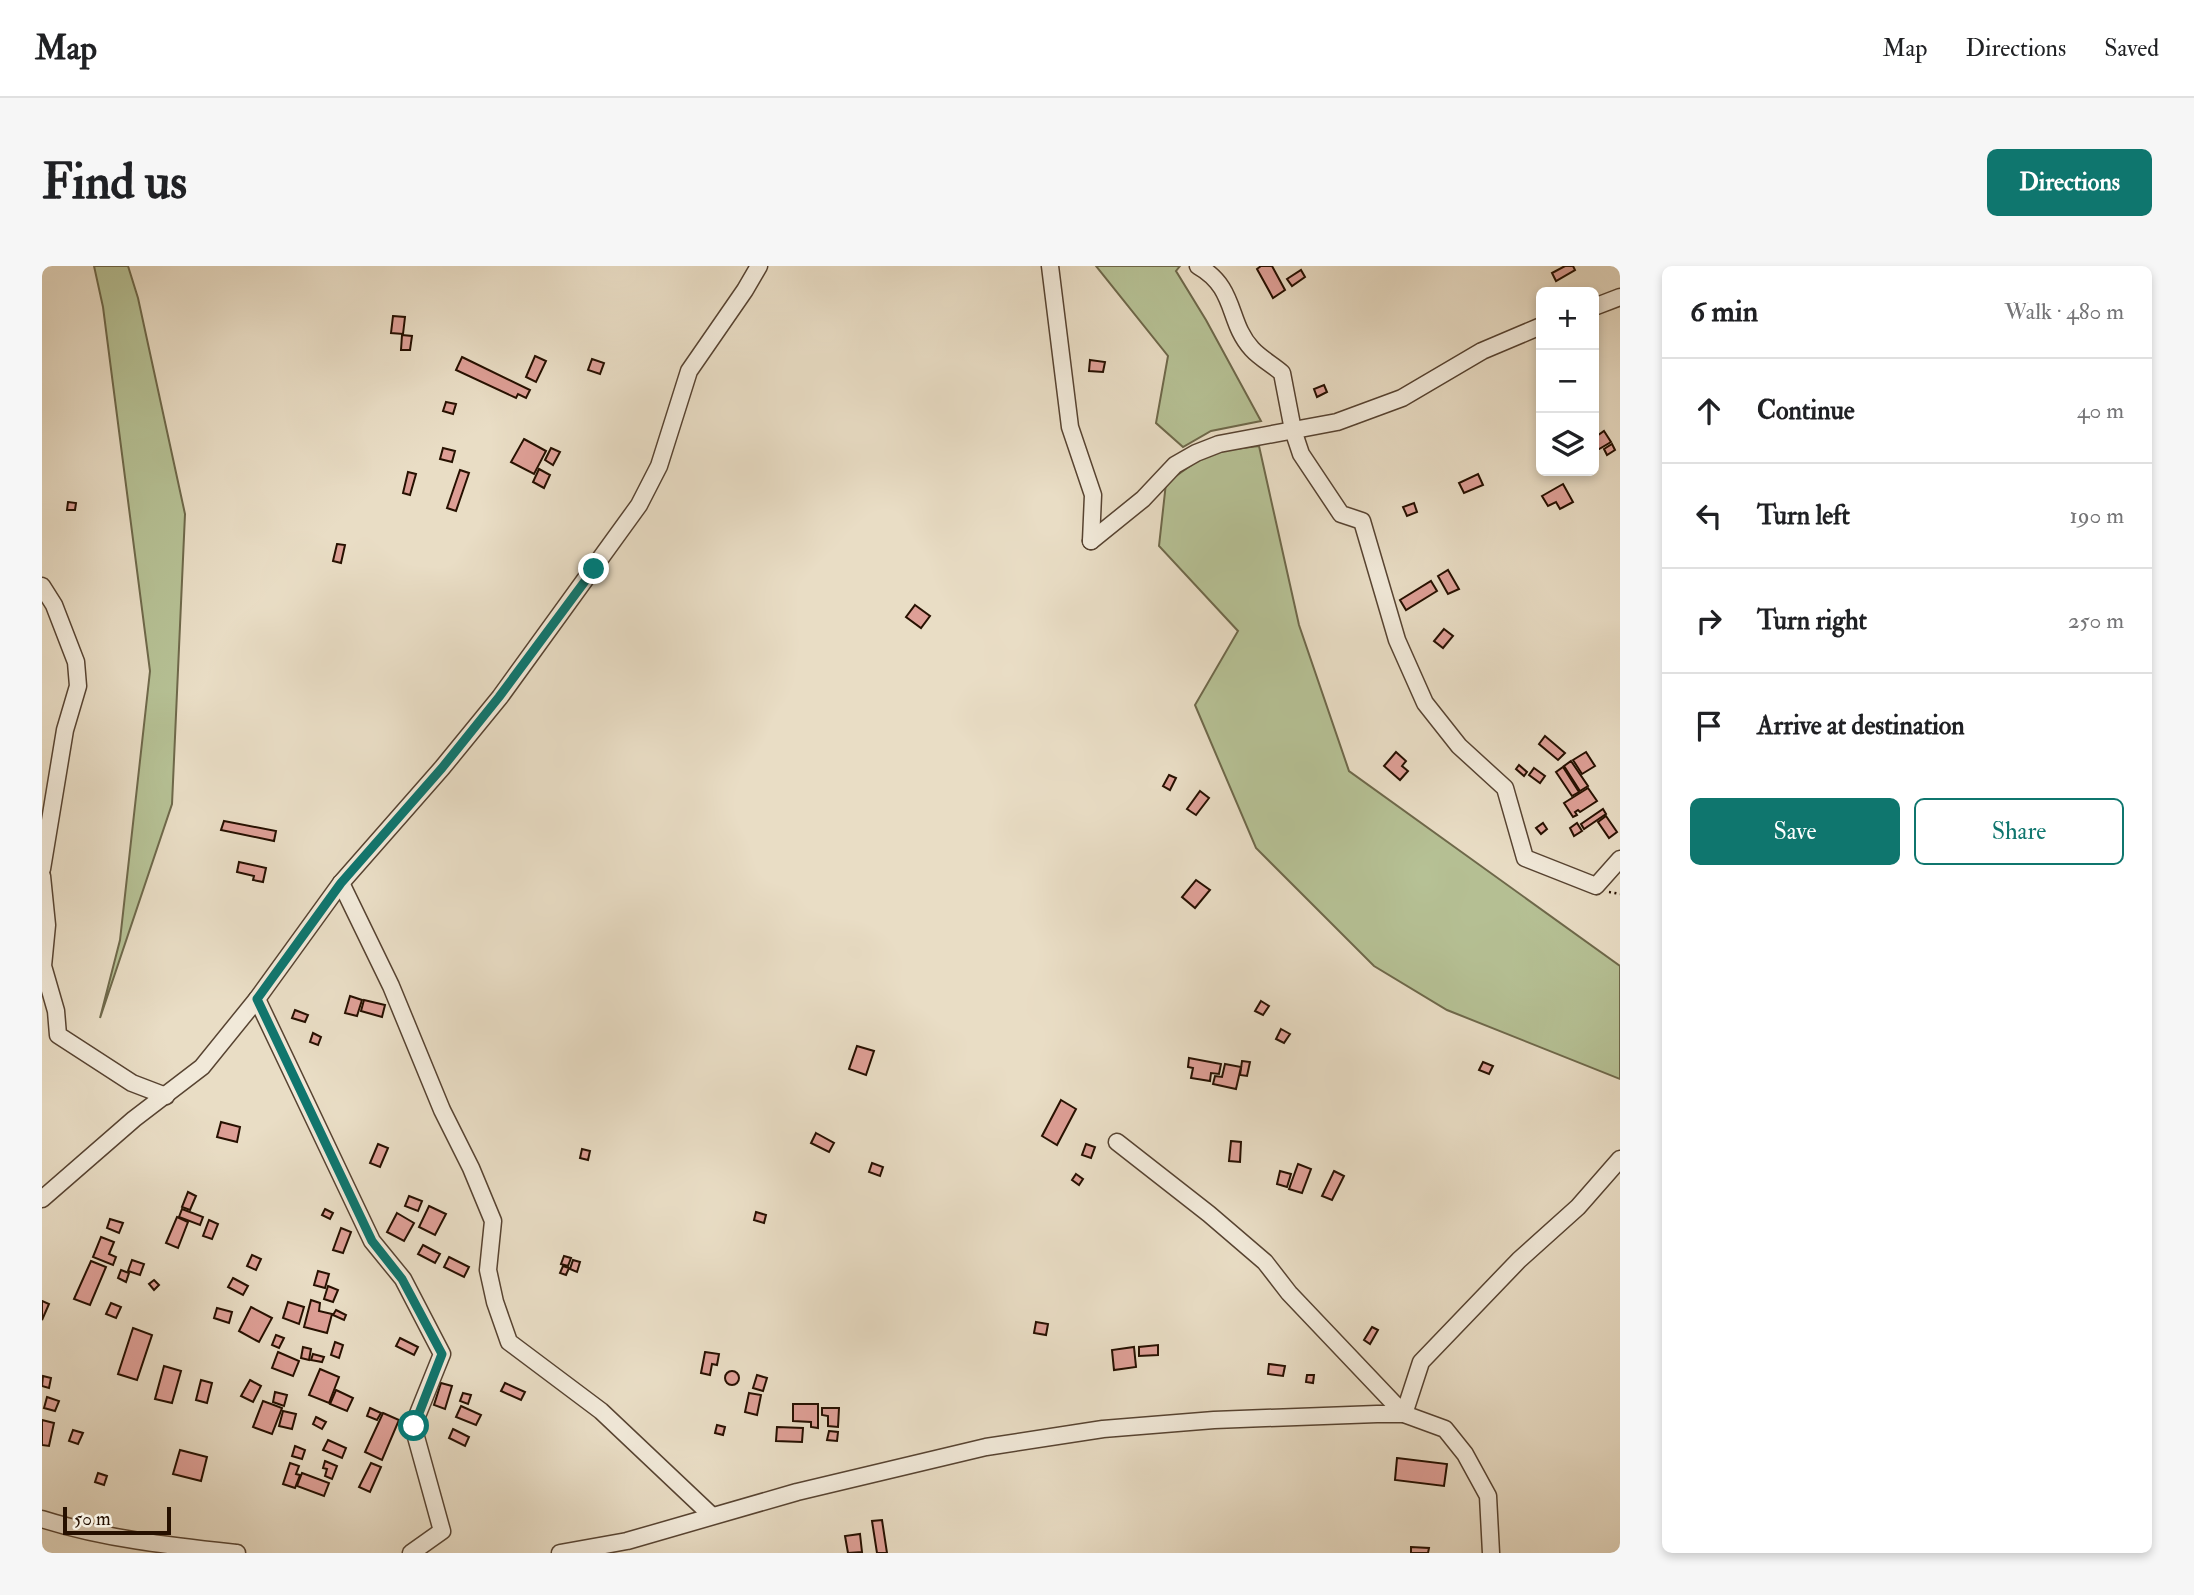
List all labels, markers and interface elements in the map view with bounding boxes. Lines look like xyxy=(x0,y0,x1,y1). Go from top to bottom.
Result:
text: Map xyxy=(35,28,97,69)
text: Map xyxy=(1882,33,1927,64)
text: Directions xyxy=(1965,33,2066,64)
text: Saved xyxy=(2104,33,2159,64)
button: Directions xyxy=(1987,149,2152,216)
text: Find us xyxy=(42,152,187,213)
map controls xyxy=(1536,287,1599,476)
button: + xyxy=(1536,287,1599,350)
text: 6 min xyxy=(1690,293,1758,330)
text: Walk · 480 m xyxy=(2004,297,2124,326)
button: − xyxy=(1536,350,1599,413)
icon: ahead xyxy=(1690,392,1728,430)
text: Continue xyxy=(1757,395,1855,427)
text: 40 m xyxy=(2077,396,2124,425)
button: layers xyxy=(1536,413,1599,476)
icon: left xyxy=(1690,497,1728,535)
text: Turn left xyxy=(1757,500,1850,532)
text: 190 m xyxy=(2070,501,2124,530)
route end xyxy=(578,553,609,584)
icon: right xyxy=(1690,602,1728,640)
text: Turn right xyxy=(1757,605,1867,637)
text: 250 m xyxy=(2068,606,2124,635)
icon: arrive xyxy=(1690,707,1728,745)
text: Arrive at destination xyxy=(1757,710,1965,742)
button: Save xyxy=(1690,798,1900,865)
button: Share xyxy=(1914,798,2124,865)
route start xyxy=(398,1410,429,1441)
scale bar xyxy=(63,1504,172,1536)
text: 50 m xyxy=(74,1507,111,1531)

